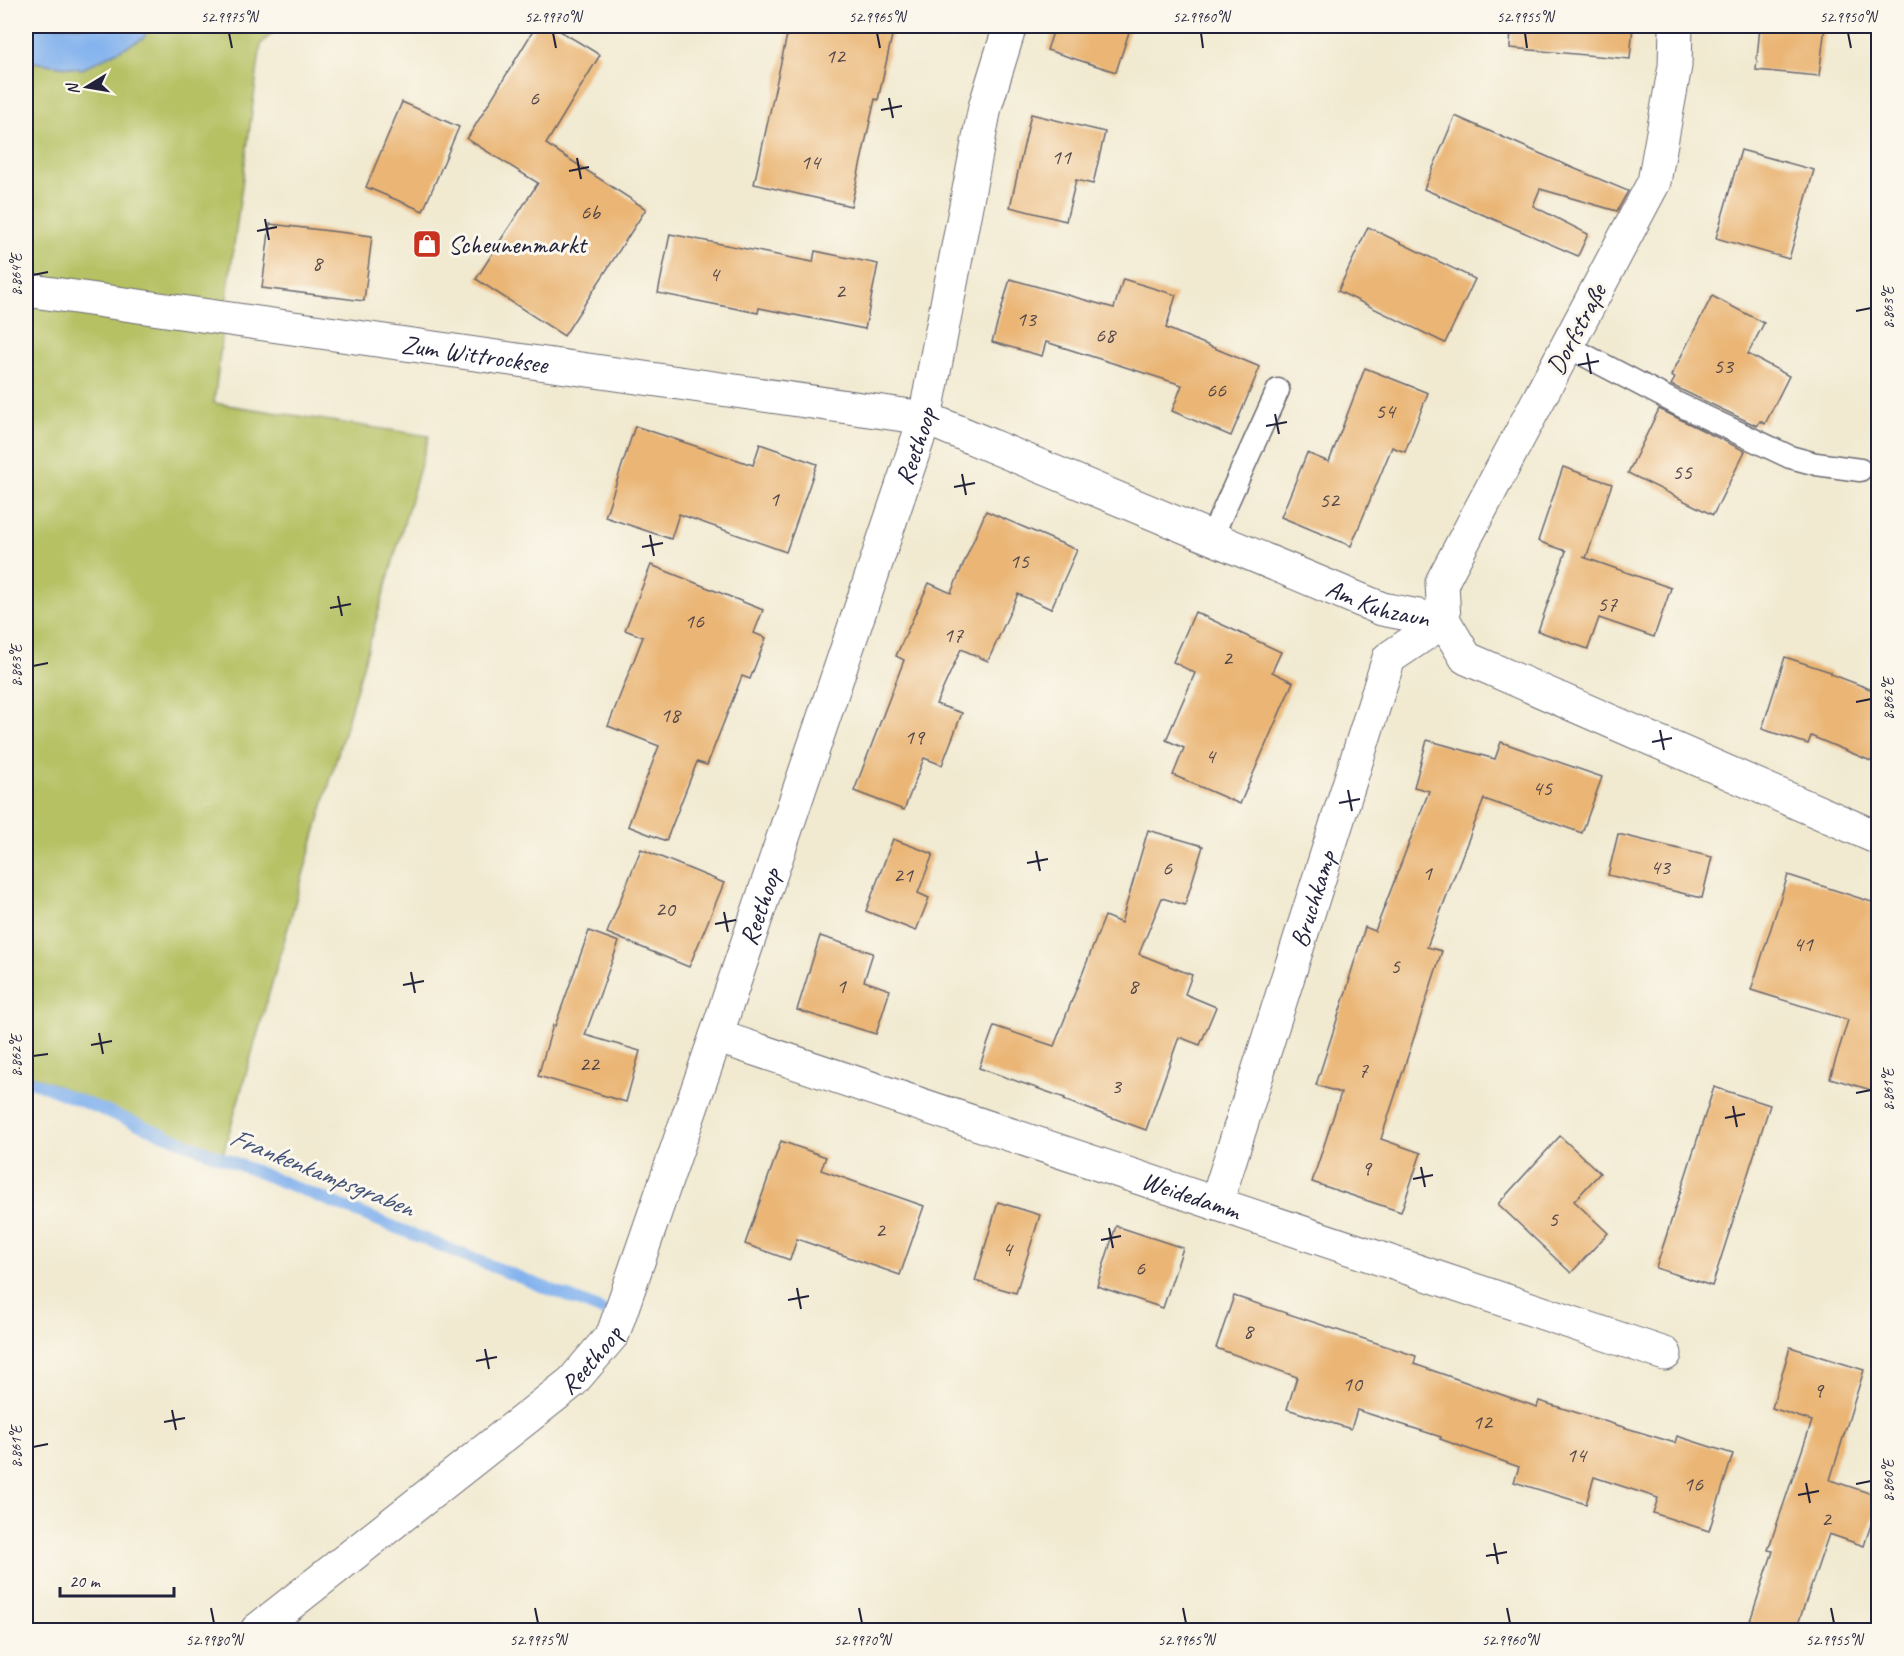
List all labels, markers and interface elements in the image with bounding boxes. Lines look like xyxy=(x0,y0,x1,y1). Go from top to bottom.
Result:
text: 52.9975°N xyxy=(201,8,260,27)
text: 52.9970°N xyxy=(525,8,584,27)
text: 52.9965°N xyxy=(849,8,908,27)
text: 52.9960°N xyxy=(1173,8,1232,27)
text: 52.9955°N xyxy=(1497,8,1556,27)
text: 52.9950°N xyxy=(1820,8,1879,27)
house number: 12 xyxy=(825,42,847,70)
north arrow xyxy=(57,57,117,117)
text: N xyxy=(62,80,84,96)
house number: 6 xyxy=(529,84,540,112)
house number: 11 xyxy=(1051,143,1072,171)
house number: 14 xyxy=(800,148,822,176)
house number: 6b xyxy=(580,198,601,226)
shop icon: Scheunenmarkt xyxy=(411,228,443,260)
place label: Scheunenmarkt xyxy=(448,228,588,261)
house number: 8 xyxy=(312,249,324,277)
text: 8.864°E xyxy=(7,252,26,296)
house number: 4 xyxy=(709,260,721,288)
street label: Dorfstraße xyxy=(1539,276,1615,380)
house number: 2 xyxy=(835,277,847,305)
text: 8.863°E xyxy=(1879,285,1898,329)
house number: 13 xyxy=(1016,305,1038,333)
house number: 68 xyxy=(1095,321,1117,349)
street label: Zum Wittrocksee xyxy=(399,328,551,381)
house number: 53 xyxy=(1713,352,1735,380)
house number: 66 xyxy=(1206,376,1227,404)
house number: 54 xyxy=(1375,397,1397,425)
street label: Reethoop xyxy=(888,403,944,489)
house number: 55 xyxy=(1672,458,1693,486)
house number: 1 xyxy=(769,485,780,513)
house number: 52 xyxy=(1319,486,1341,514)
house number: 15 xyxy=(1009,547,1030,575)
street label: Am Kuhzaun xyxy=(1321,572,1433,635)
house number: 57 xyxy=(1597,590,1618,618)
house number: 16 xyxy=(684,607,705,635)
house number: 17 xyxy=(943,621,964,649)
text: 8.863°E xyxy=(7,643,26,687)
house number: 2 xyxy=(1222,644,1234,672)
text: 8.862°E xyxy=(1879,676,1898,720)
house number: 18 xyxy=(660,701,682,729)
house number: 19 xyxy=(904,723,926,751)
house number: 4 xyxy=(1205,742,1217,770)
house number: 45 xyxy=(1532,774,1553,802)
street label: Bruchkamp xyxy=(1282,845,1344,951)
house number: 43 xyxy=(1650,853,1672,881)
house number: 6 xyxy=(1162,854,1173,882)
house number: 1 xyxy=(1422,859,1433,887)
house number: 21 xyxy=(893,861,914,889)
street label: Reethoop xyxy=(732,862,789,950)
house number: 20 xyxy=(655,895,677,923)
house number: 41 xyxy=(1793,930,1814,958)
house number: 5 xyxy=(1390,952,1401,980)
house number: 1 xyxy=(836,972,847,1000)
house number: 8 xyxy=(1128,972,1140,1000)
text: 8.862°E xyxy=(7,1033,26,1077)
house number: 22 xyxy=(579,1050,601,1078)
house number: 7 xyxy=(1358,1056,1369,1084)
text: 8.861°E xyxy=(1879,1067,1898,1111)
house number: 3 xyxy=(1111,1072,1123,1100)
water label: Frankenkampsgraben xyxy=(225,1120,422,1225)
house number: 9 xyxy=(1361,1154,1373,1182)
street label: Weidedamm xyxy=(1137,1164,1247,1228)
house number: 5 xyxy=(1548,1205,1559,1233)
house number: 2 xyxy=(875,1216,887,1244)
house number: 4 xyxy=(1002,1235,1014,1263)
house number: 6 xyxy=(1135,1254,1146,1282)
house number: 8 xyxy=(1243,1317,1255,1345)
street label: Reethoop xyxy=(554,1321,632,1402)
house number: 10 xyxy=(1342,1370,1364,1398)
house number: 9 xyxy=(1813,1376,1825,1404)
house number: 12 xyxy=(1472,1408,1494,1436)
text: 8.861°E xyxy=(7,1424,26,1468)
house number: 14 xyxy=(1566,1441,1588,1469)
text: 8.860°E xyxy=(1879,1458,1898,1502)
house number: 16 xyxy=(1683,1470,1704,1498)
house number: 2 xyxy=(1821,1505,1833,1533)
scale bar xyxy=(60,1560,174,1598)
text: 20 m xyxy=(69,1570,102,1592)
text: 52.9980°N xyxy=(186,1631,245,1650)
text: 52.9975°N xyxy=(510,1631,569,1650)
text: 52.9970°N xyxy=(834,1631,893,1650)
text: 52.9965°N xyxy=(1158,1631,1217,1650)
text: 52.9960°N xyxy=(1482,1631,1541,1650)
text: 52.9955°N xyxy=(1806,1631,1865,1650)

